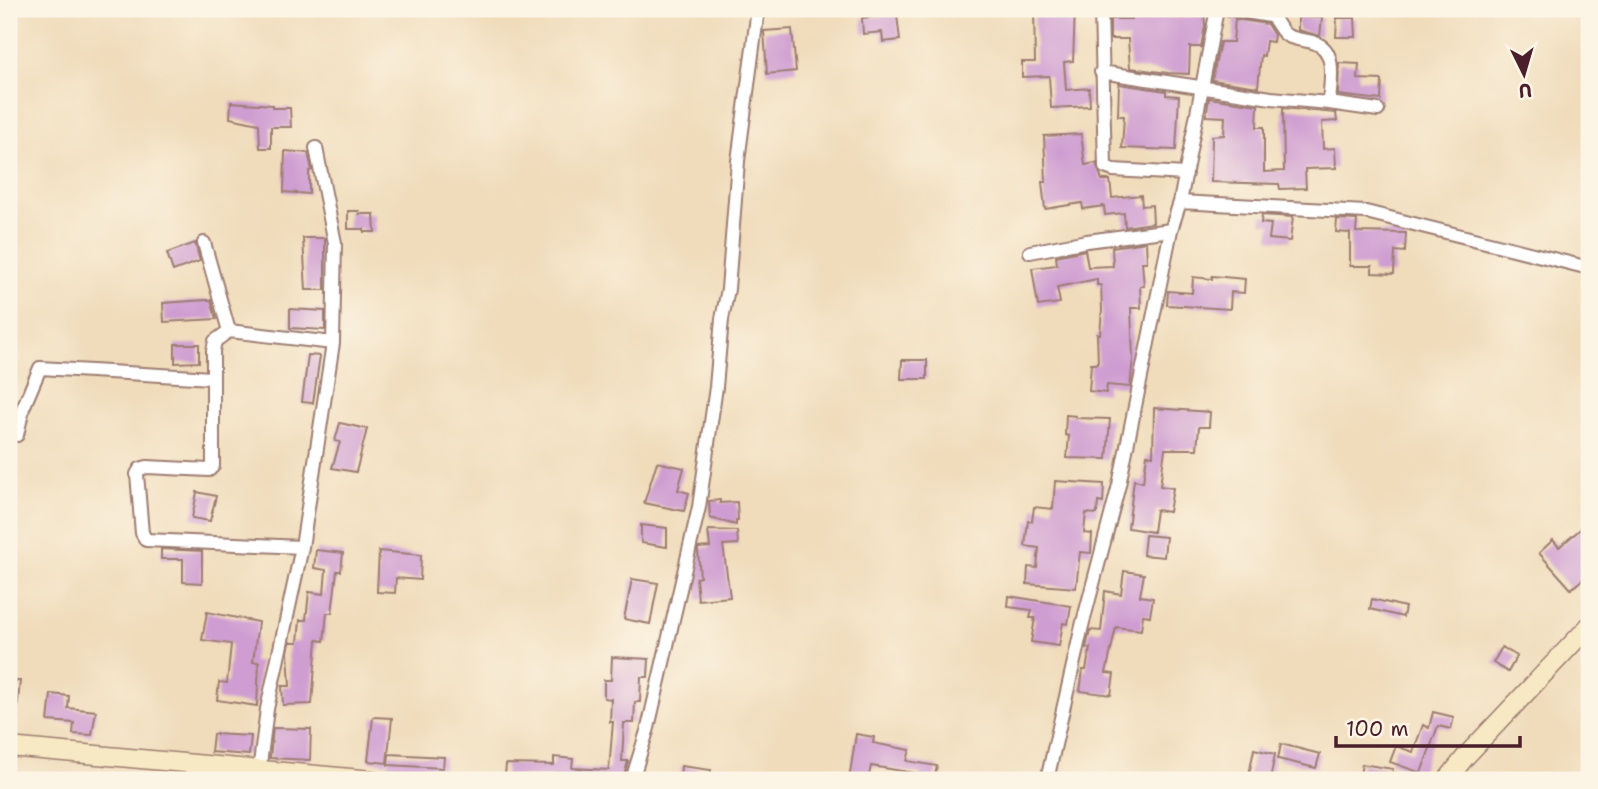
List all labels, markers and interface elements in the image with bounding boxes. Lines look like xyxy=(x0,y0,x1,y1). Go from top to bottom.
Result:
north arrow xyxy=(1490,38,1560,108)
text: U xyxy=(1518,77,1533,103)
scale bar xyxy=(1336,705,1519,749)
text: 100 m xyxy=(1346,715,1409,743)

